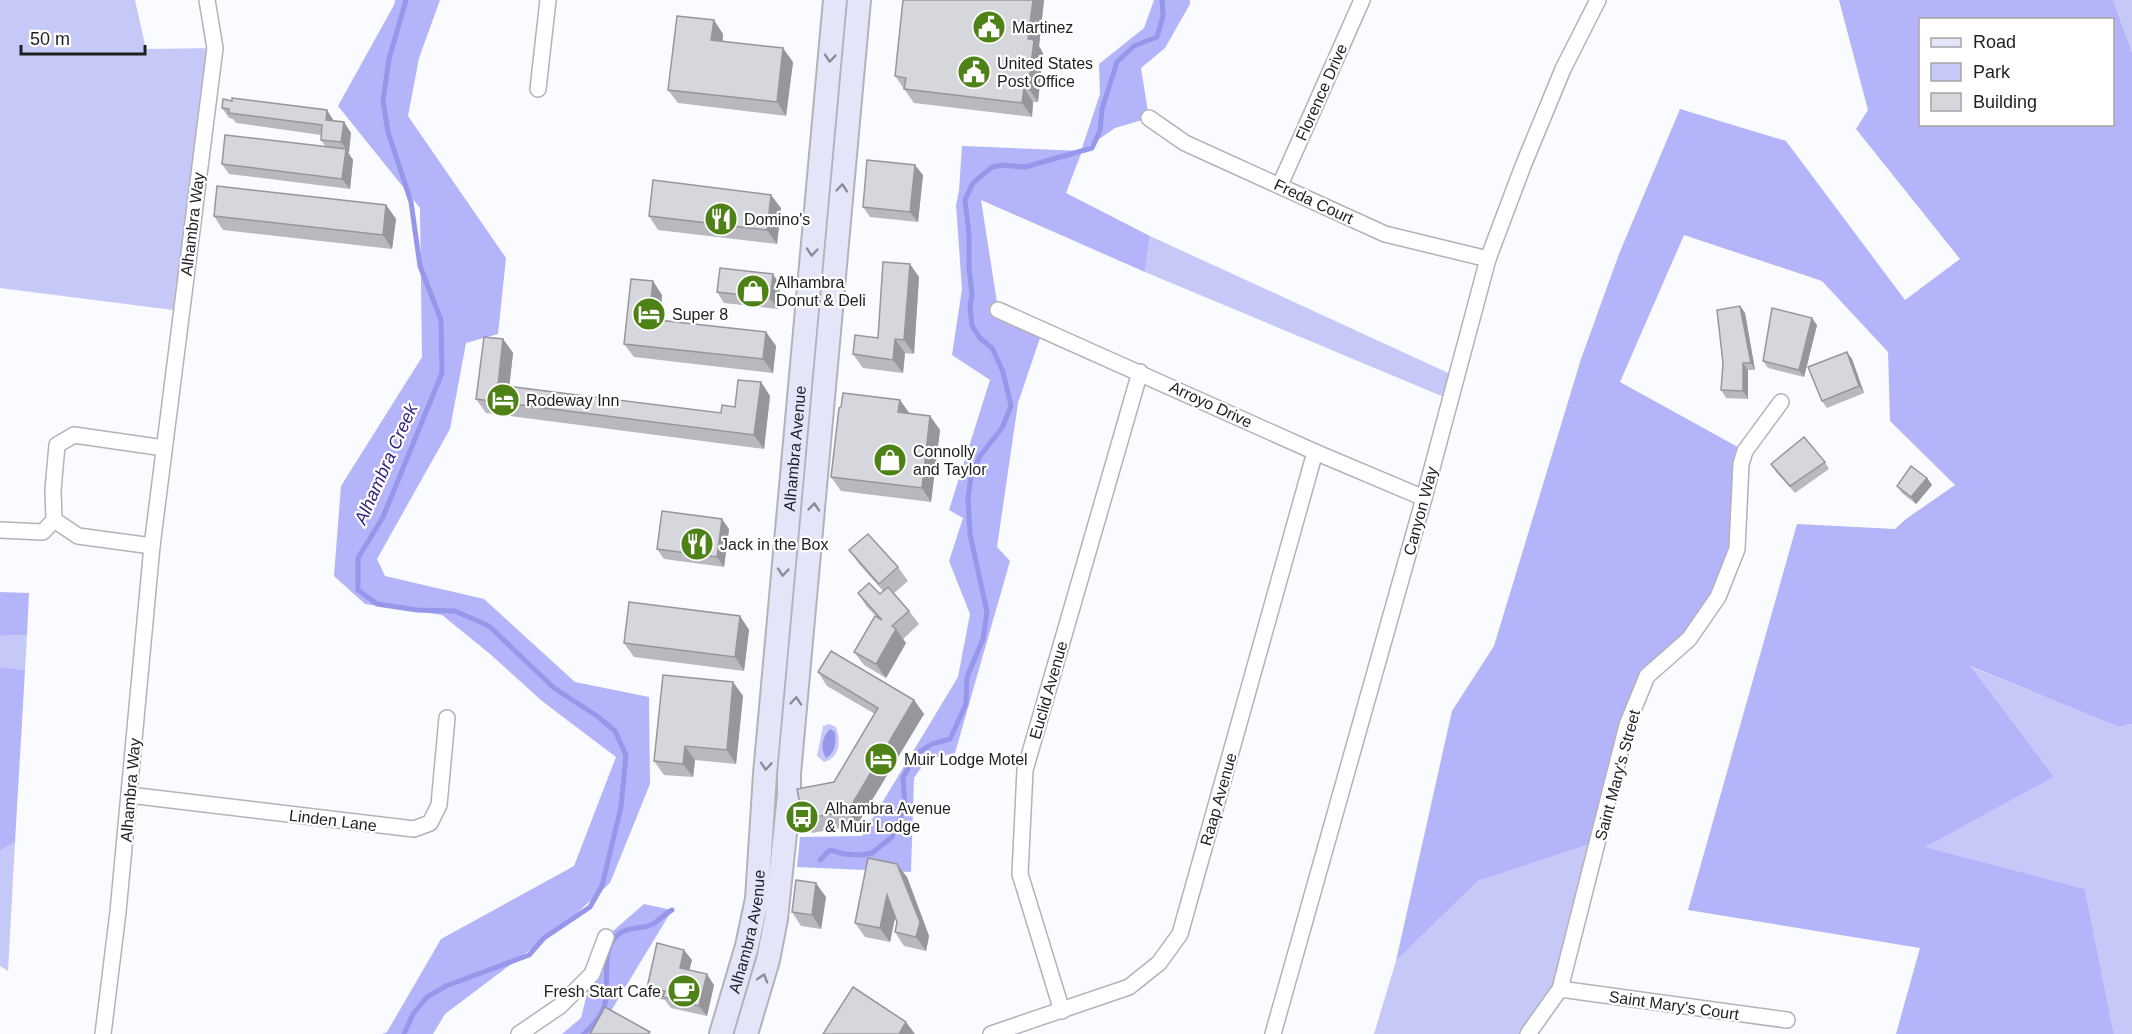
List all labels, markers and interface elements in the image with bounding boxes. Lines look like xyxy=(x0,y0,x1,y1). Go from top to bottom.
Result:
public building icon: Martinez xyxy=(971,9,1007,45)
scale bar xyxy=(21,18,146,56)
legend xyxy=(1919,18,2114,126)
place label: Martinez xyxy=(1012,19,1073,36)
text: 50 m xyxy=(30,29,70,49)
text: Road xyxy=(1973,32,2016,52)
street label: Florence Drive xyxy=(1293,41,1350,143)
one-way arrow xyxy=(824,54,837,63)
public building icon: United States Post Office xyxy=(956,54,992,90)
place label: United States Post Office xyxy=(997,55,1093,90)
text: Park xyxy=(1973,62,2011,82)
text: Building xyxy=(1973,92,2037,112)
street label: Alhambra Way xyxy=(178,171,207,277)
street label: Freda Court xyxy=(1272,176,1357,227)
one-way arrow xyxy=(835,183,848,192)
restaurant icon: Domino's xyxy=(703,201,739,237)
place label: Domino's xyxy=(744,211,810,228)
one-way arrow xyxy=(806,248,819,257)
shop icon: Alhambra Donut & Deli xyxy=(735,273,771,309)
place label: Alhambra Donut & Deli xyxy=(776,274,866,309)
hotel icon: Super 8 xyxy=(631,296,667,332)
place label: Super 8 xyxy=(672,306,728,323)
street label: Arroyo Drive xyxy=(1167,378,1255,431)
hotel icon: Rodeway Inn xyxy=(485,382,521,418)
street label: Alhambra Avenue xyxy=(781,385,809,512)
place label: Rodeway Inn xyxy=(526,392,619,409)
water label: Alhambra Creek xyxy=(350,400,422,528)
shop icon: Connolly and Taylor xyxy=(872,442,908,478)
place label: Connolly and Taylor xyxy=(913,443,987,478)
street label: Canyon Way xyxy=(1400,465,1440,557)
one-way arrow xyxy=(807,503,820,512)
restaurant icon: Jack in the Box xyxy=(679,526,715,562)
place label: Jack in the Box xyxy=(720,536,829,553)
one-way arrow xyxy=(777,568,790,577)
street label: Euclid Avenue xyxy=(1026,639,1071,741)
one-way arrow xyxy=(789,697,802,706)
street label: Saint Mary's Street xyxy=(1592,707,1643,842)
street label: Alhambra Way xyxy=(117,737,144,843)
hotel icon: Muir Lodge Motel xyxy=(863,741,899,777)
place label: Muir Lodge Motel xyxy=(904,751,1028,768)
street label: Raap Avenue xyxy=(1197,751,1240,848)
one-way arrow xyxy=(760,762,773,771)
bus stop icon: Alhambra Avenue & Muir Lodge xyxy=(784,799,820,835)
place label: Alhambra Avenue & Muir Lodge xyxy=(825,800,951,835)
street label: Linden Lane xyxy=(288,807,378,834)
street label: Alhambra Avenue xyxy=(725,869,768,995)
cafe icon: Fresh Start Cafe xyxy=(666,973,702,1009)
one-way arrow xyxy=(756,973,768,984)
place label: Fresh Start Cafe xyxy=(544,983,661,1000)
street label: Saint Mary's Court xyxy=(1608,988,1741,1023)

